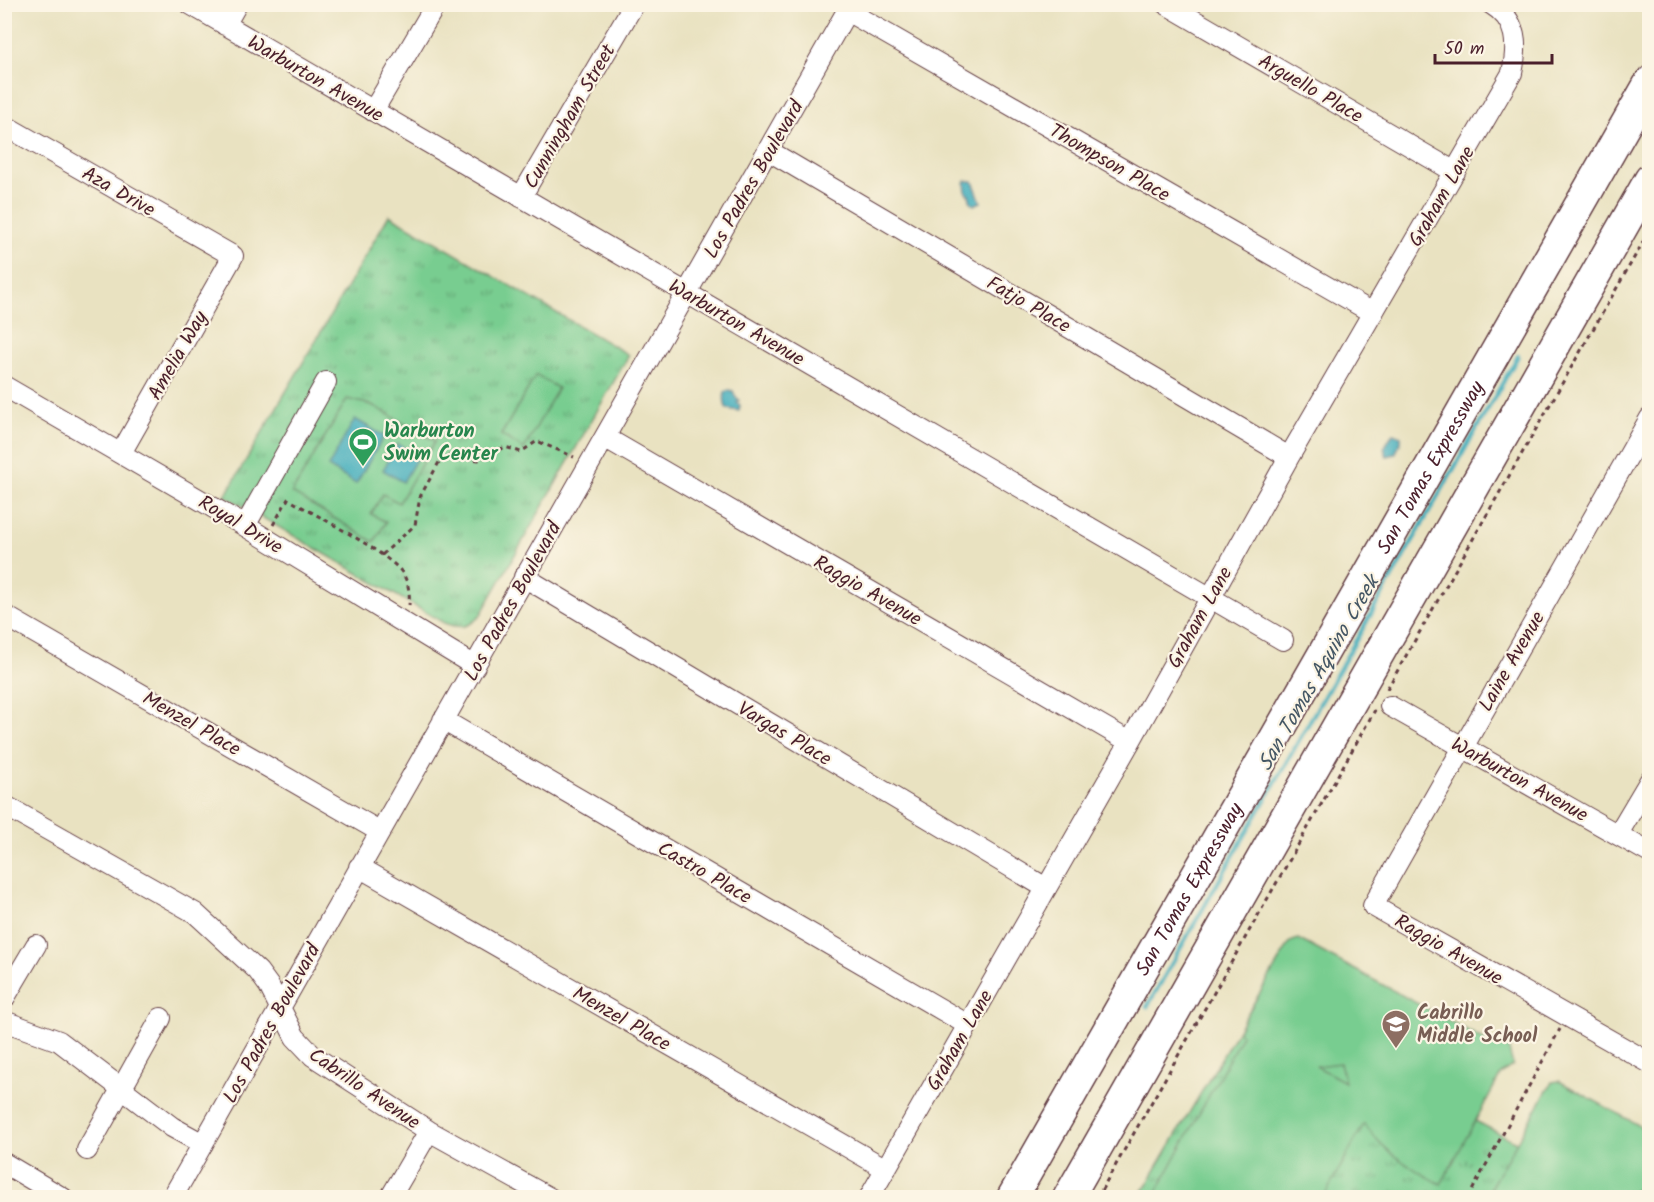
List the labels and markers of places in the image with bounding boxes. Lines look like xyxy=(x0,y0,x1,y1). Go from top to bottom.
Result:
place label: Warburton Swim Center xyxy=(384,416,498,471)
sports icon: Warburton Swim Center xyxy=(347,426,379,468)
place label: Cabrillo Middle School xyxy=(1417,998,1538,1053)
school or university icon: Cabrillo Middle School xyxy=(1380,1008,1412,1050)

